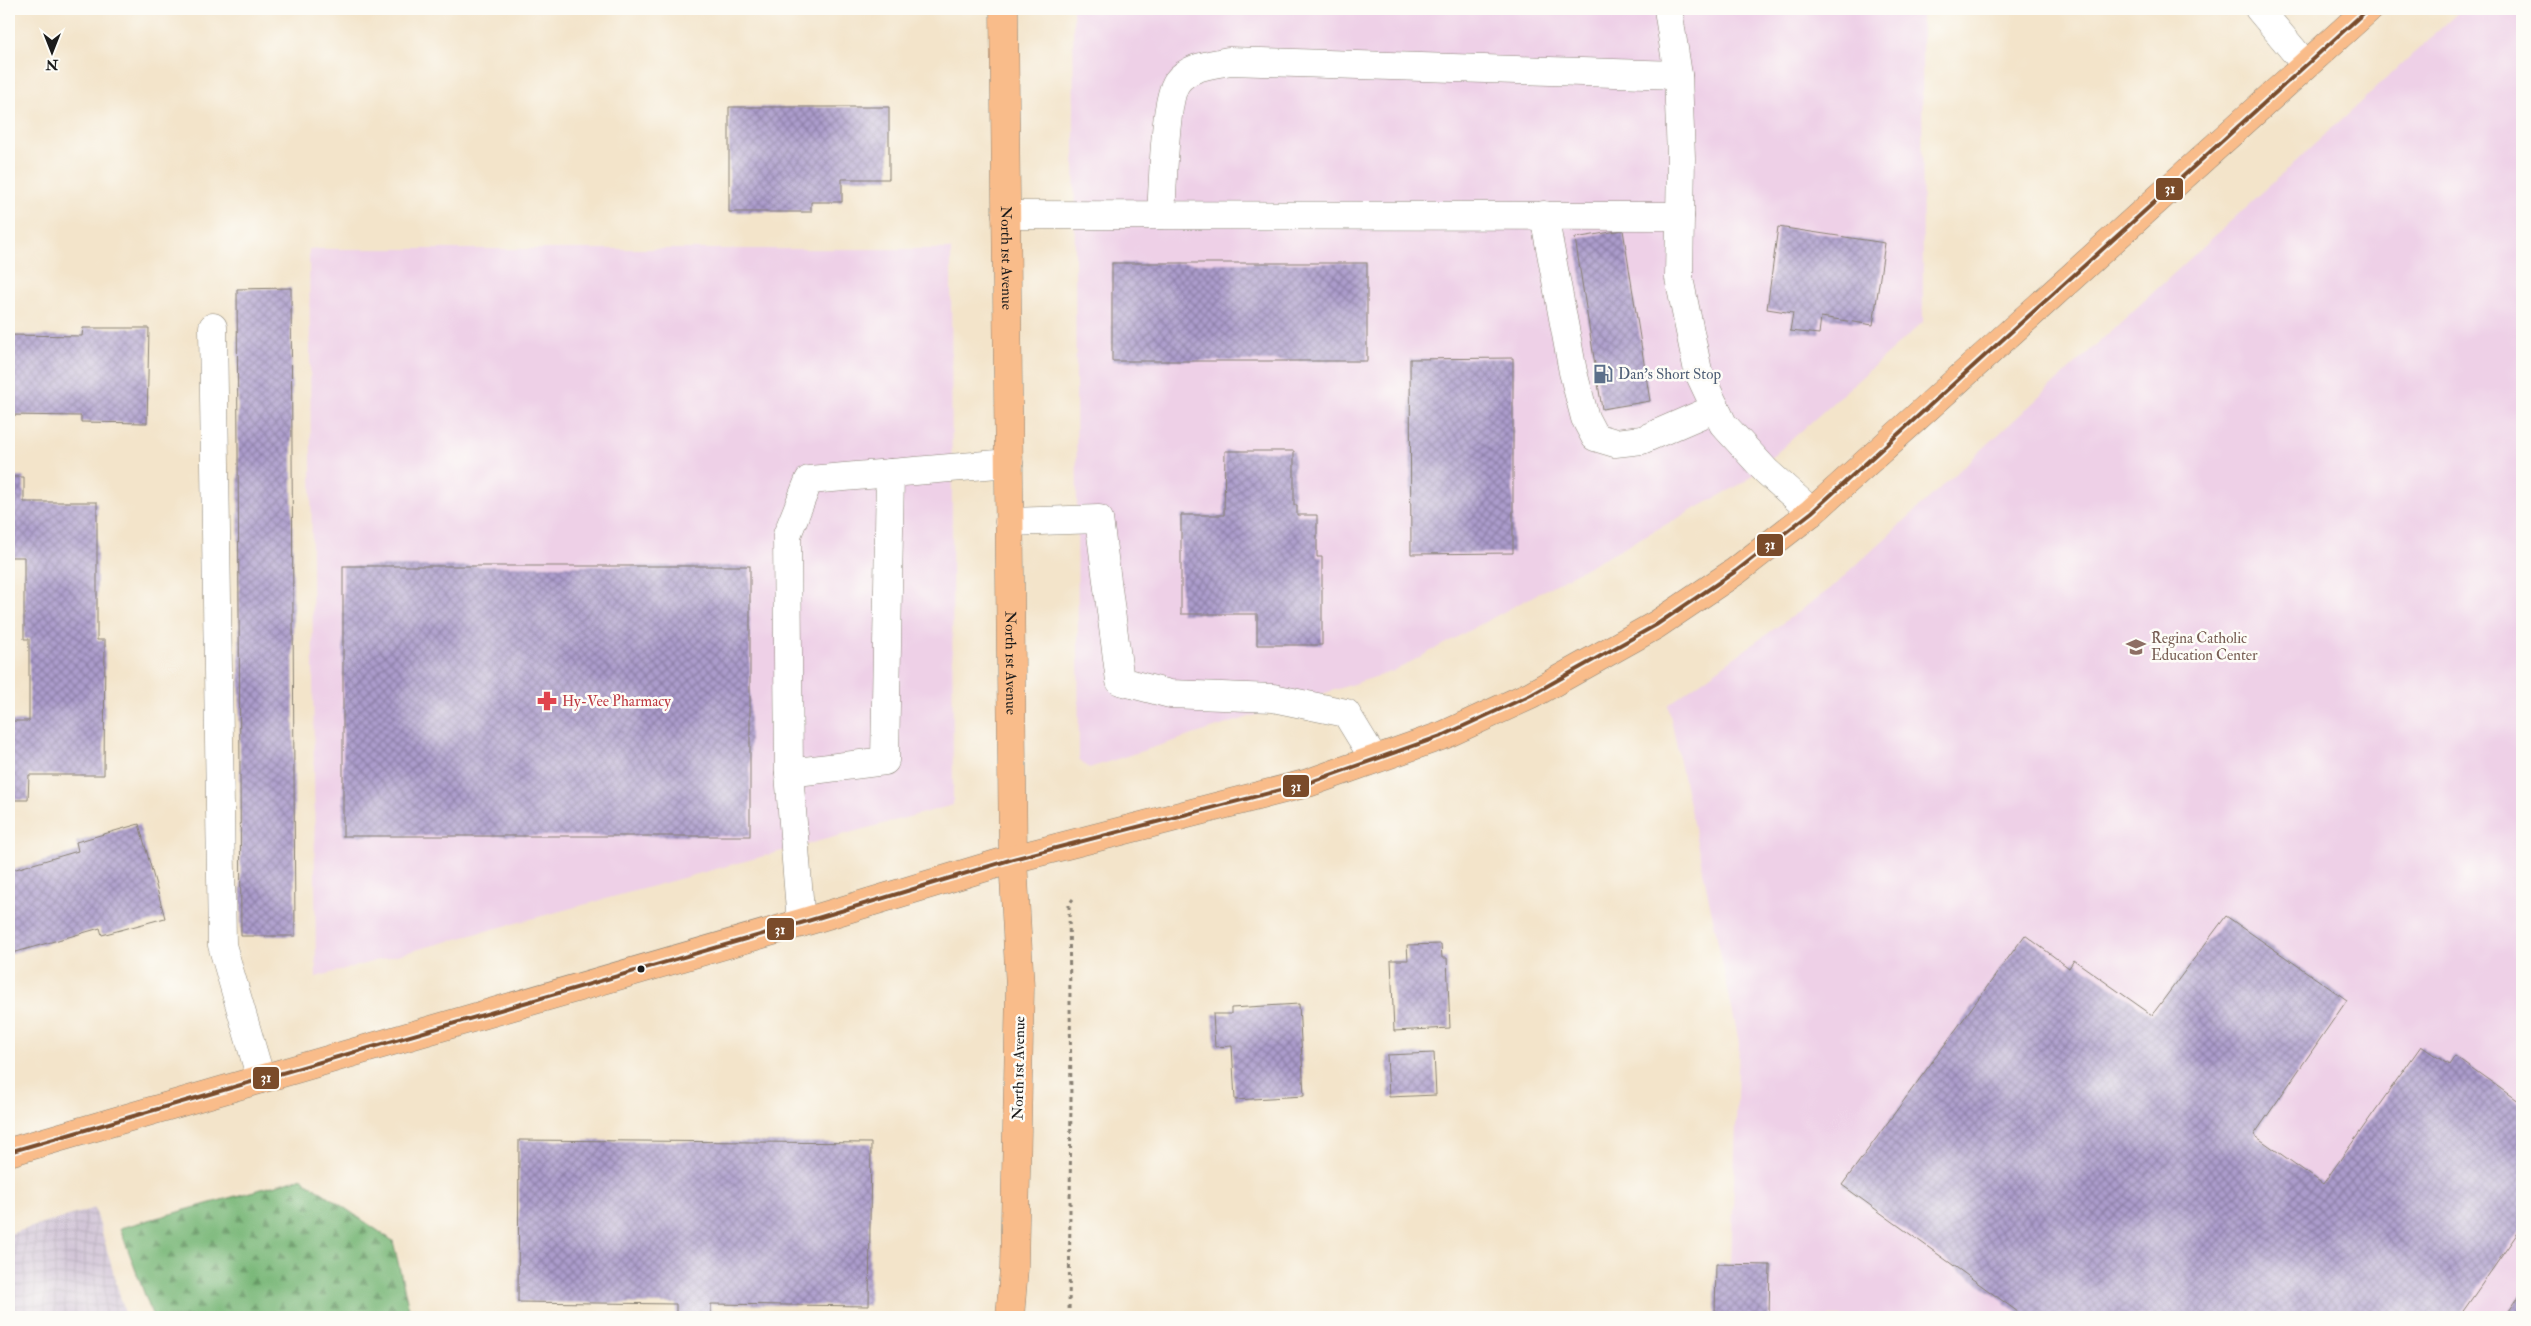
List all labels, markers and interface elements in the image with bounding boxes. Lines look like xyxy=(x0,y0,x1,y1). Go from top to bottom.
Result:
north arrow xyxy=(28,28,78,78)
text: N xyxy=(45,56,59,73)
line badge: 31 xyxy=(2155,177,2184,201)
text: 31 xyxy=(2165,180,2175,197)
street label: North 1st Avenue xyxy=(997,206,1017,310)
fuel station icon: Dan's Short Stop xyxy=(1592,363,1614,385)
place label: Dan's Short Stop xyxy=(1618,365,1721,385)
line badge: 31 xyxy=(1756,533,1784,557)
text: 31 xyxy=(1765,536,1775,553)
street label: North 1st Avenue xyxy=(1001,611,1021,715)
place label: Regina Catholic Education Center xyxy=(2151,629,2258,665)
school or university icon: Regina Catholic Education Center xyxy=(2125,636,2147,658)
pharmacy icon: Hy-Vee Pharmacy xyxy=(536,690,558,712)
place label: Hy-Vee Pharmacy xyxy=(562,692,671,711)
line badge: 31 xyxy=(1282,774,1310,798)
text: 31 xyxy=(1291,778,1301,795)
line badge: 31 xyxy=(766,917,795,941)
text: 31 xyxy=(775,921,785,938)
unlabelled marker xyxy=(636,964,646,974)
street label: North 1st Avenue xyxy=(1009,1016,1029,1120)
line badge: 31 xyxy=(252,1066,280,1090)
text: 31 xyxy=(261,1069,271,1086)

